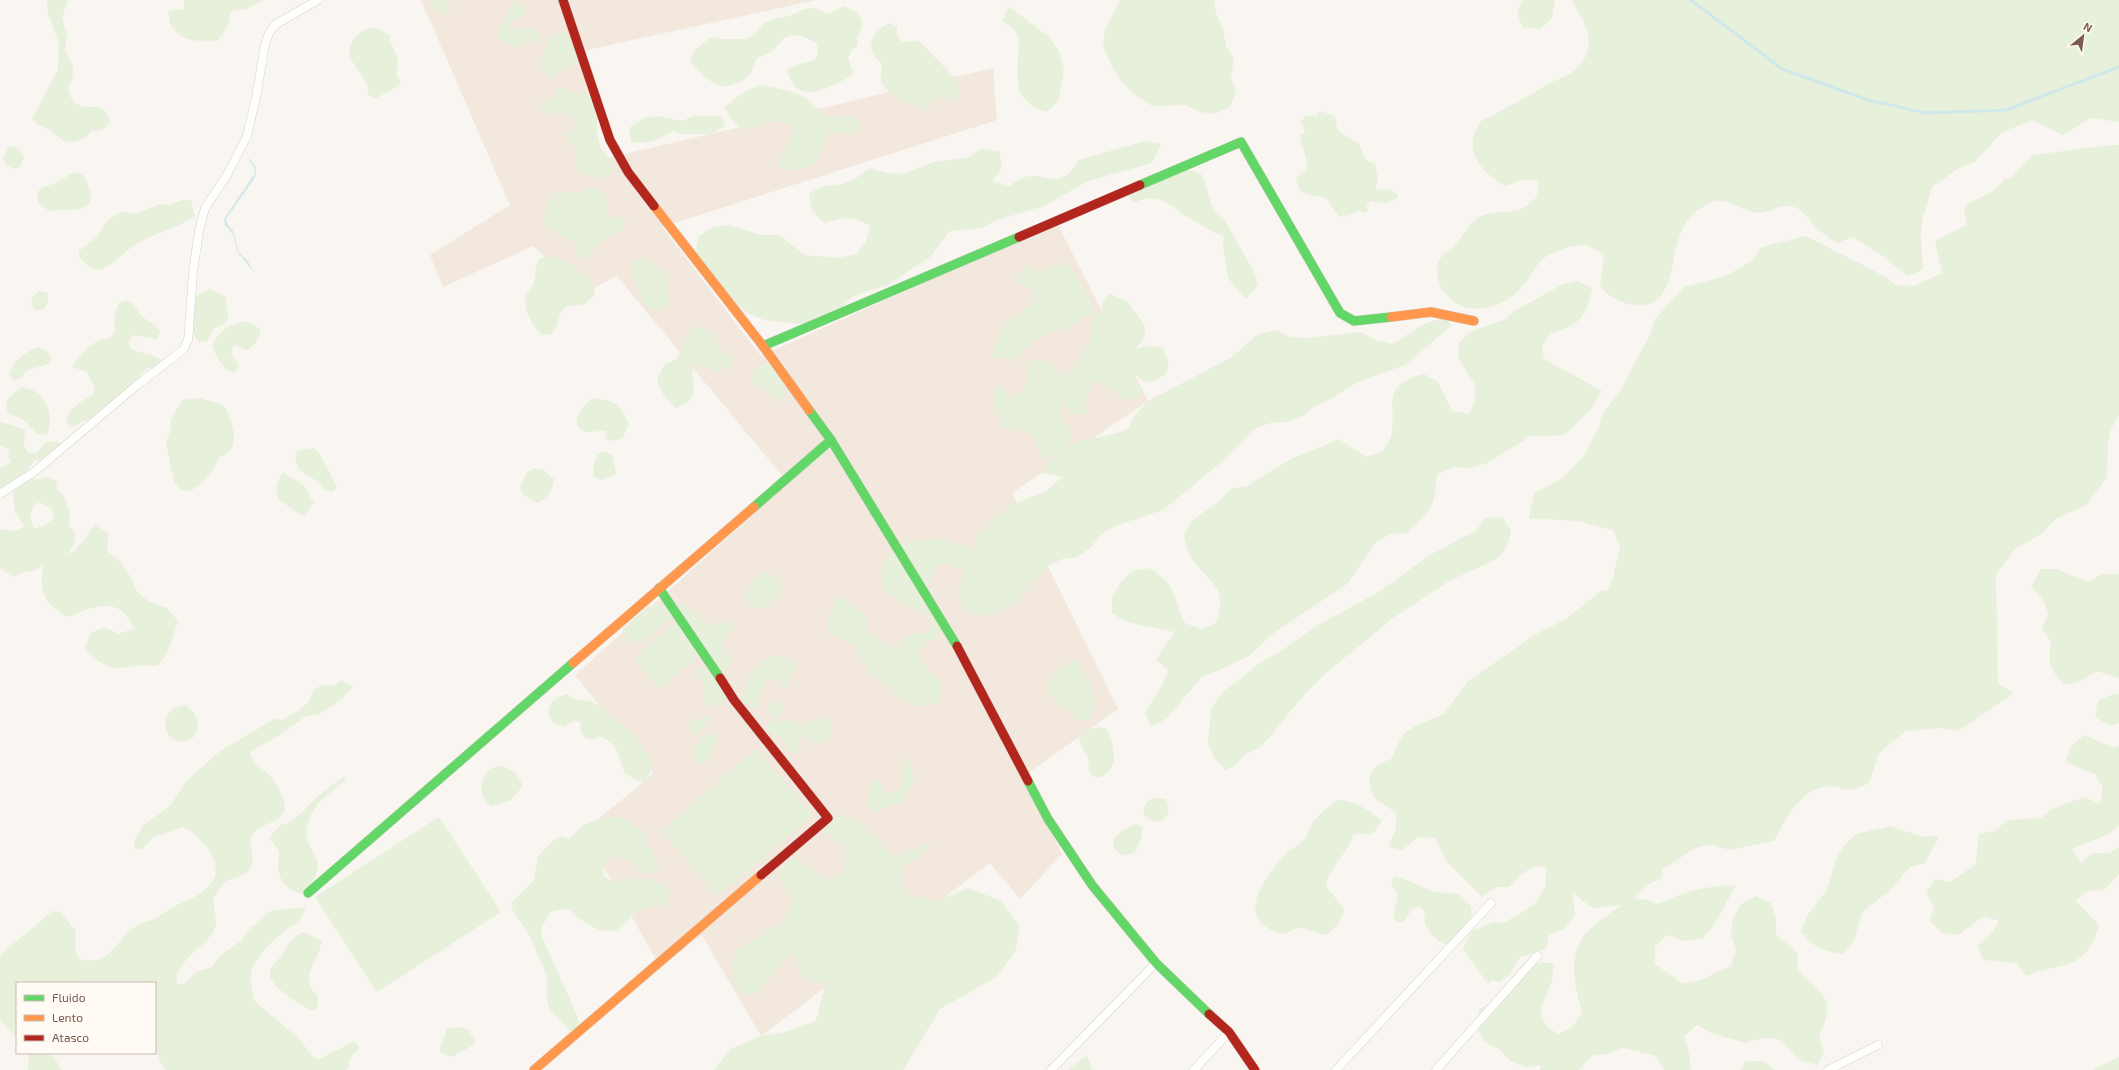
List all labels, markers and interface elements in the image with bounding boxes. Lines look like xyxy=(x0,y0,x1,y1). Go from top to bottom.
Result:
north arrow xyxy=(2063,16,2103,56)
text: N xyxy=(2081,19,2095,34)
legend xyxy=(16,982,156,1054)
text: Fluido xyxy=(52,990,86,1004)
text: Lento xyxy=(52,1010,83,1024)
text: Atasco xyxy=(52,1030,89,1044)

